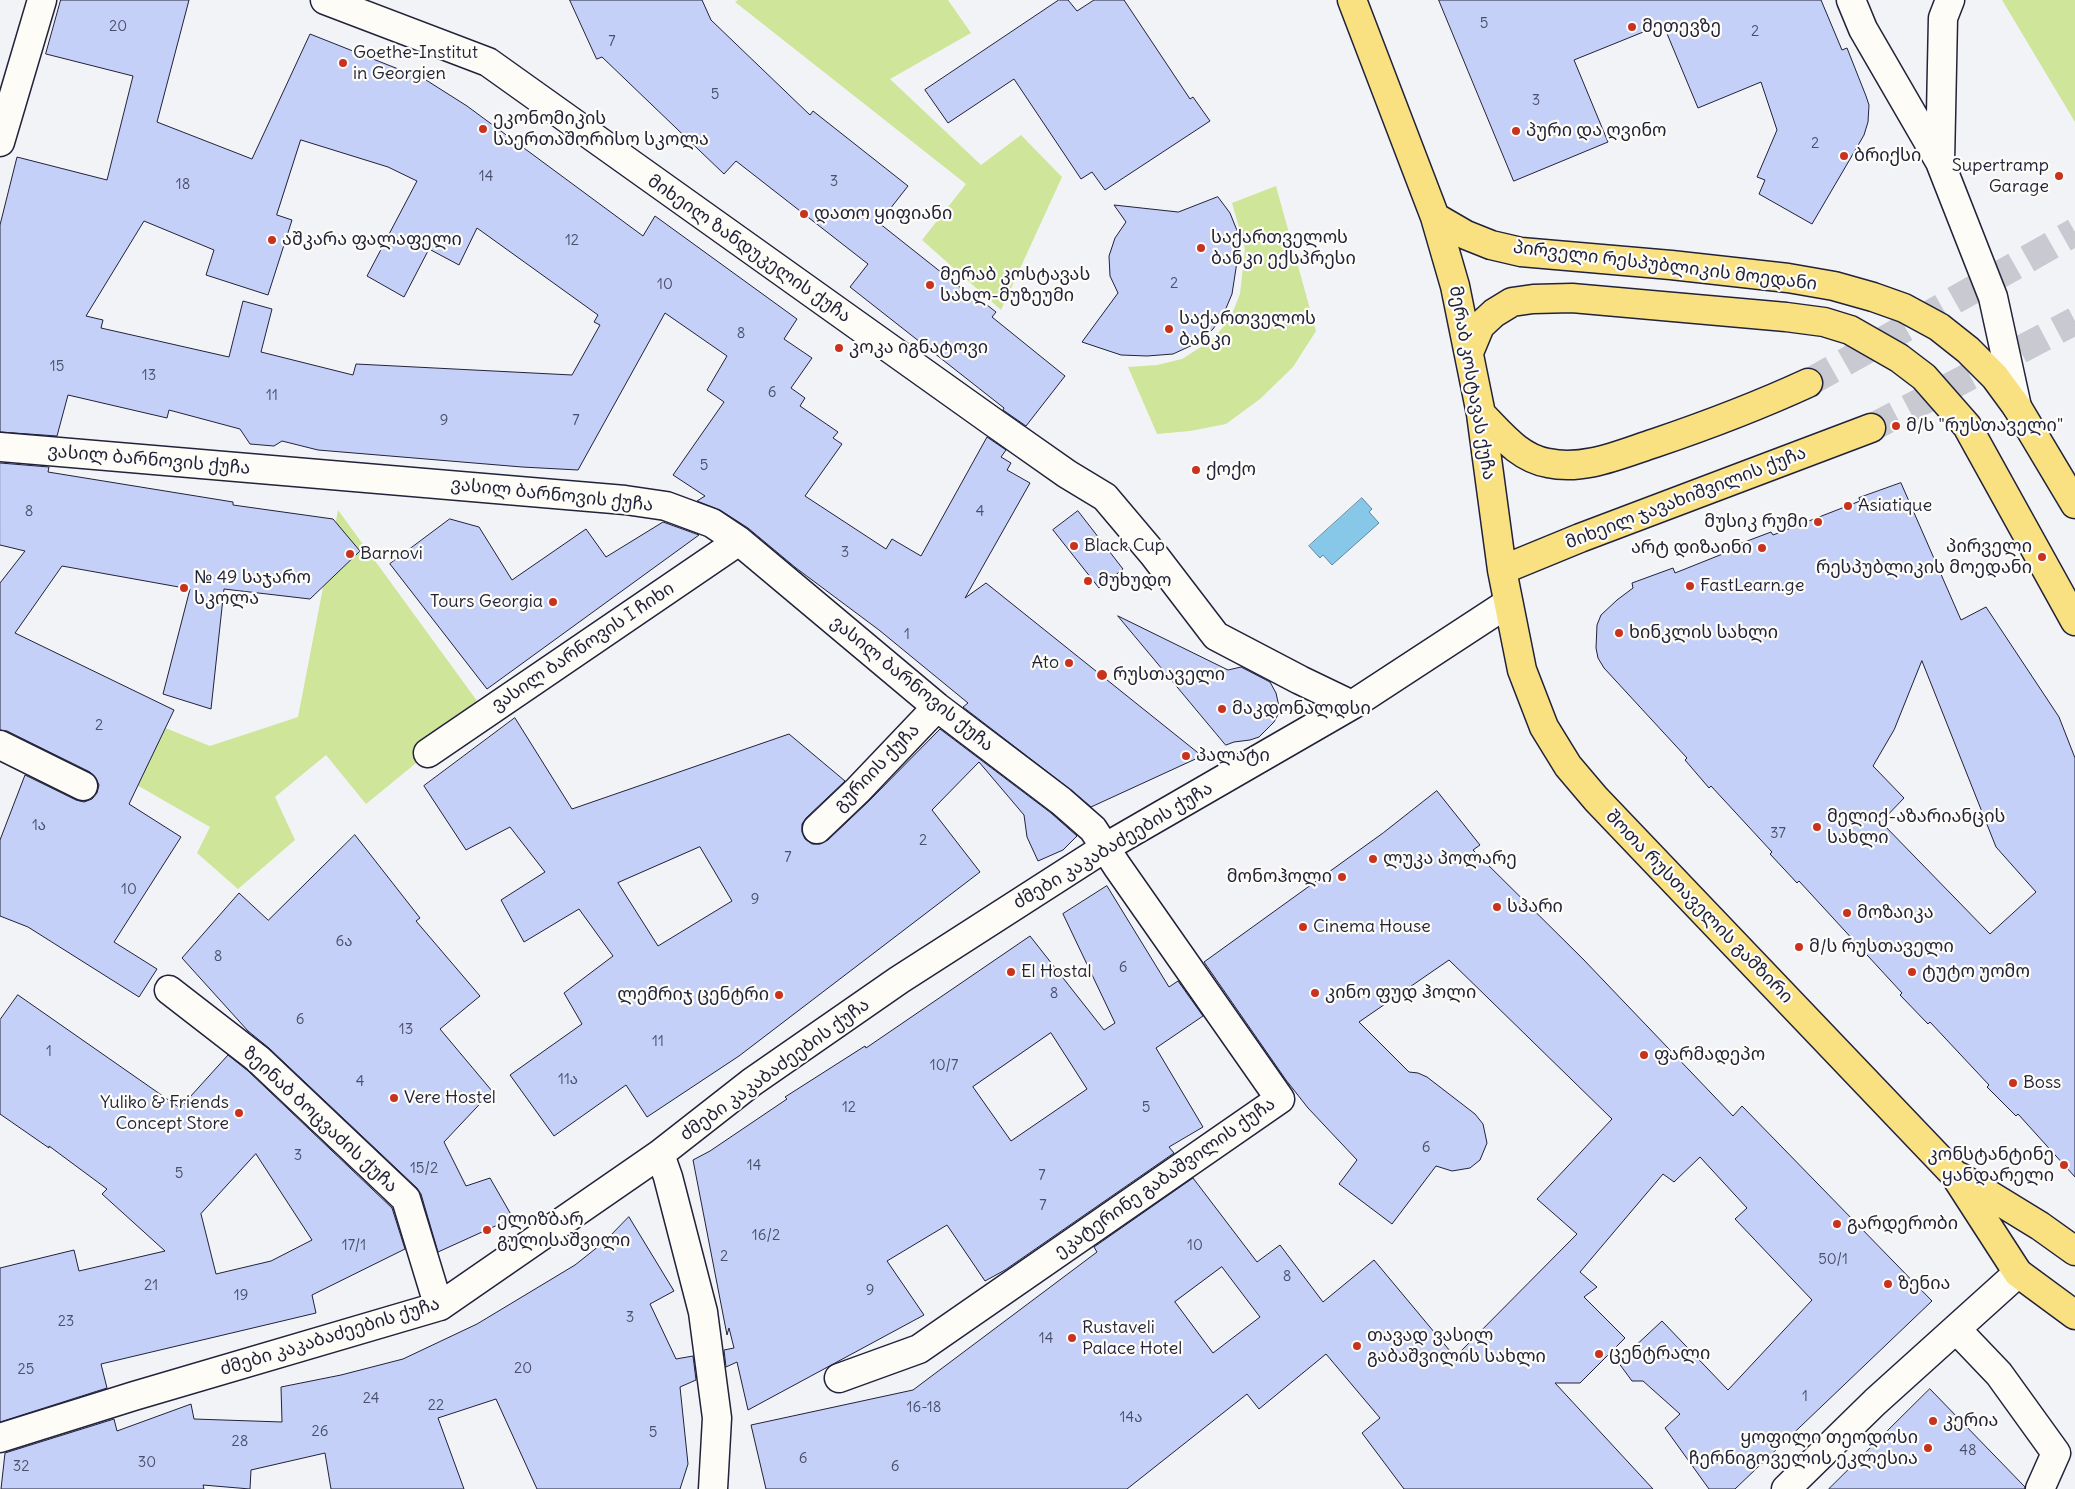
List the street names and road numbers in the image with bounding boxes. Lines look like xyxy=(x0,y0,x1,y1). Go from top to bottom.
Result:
street label: მიხეილ ზანდუკელის ქუჩა xyxy=(643,170,855,328)
street label: პირველი რესპუბლიკის მოედანი xyxy=(1512,237,1818,295)
street label: მერაბ კოსტავას ქუჩა xyxy=(1444,284,1500,482)
street label: ვასილ ბარნოვის ქუჩა xyxy=(47,440,251,480)
street label: მიხეილ ჯავახიშვილის ქუჩა xyxy=(1563,442,1809,554)
street label: ვასილ ბარნოვის ქუჩა xyxy=(450,474,654,516)
street label: ვასილ ბარნოვის I ჩიხი xyxy=(488,578,678,716)
street label: ვასილ ბარნოვის ქუჩა xyxy=(826,612,998,756)
street label: გურიის ქუჩა xyxy=(830,720,924,816)
street label: ძმები კაკაბაძეების ქუჩა xyxy=(1009,778,1217,914)
street label: შოთა რუსთაველის გამზირი xyxy=(1601,806,1797,1008)
street label: ძმები კაკაბაძეების ქუჩა xyxy=(676,994,874,1146)
street label: ზეინაბ ბოცვაძის ქუჩა xyxy=(238,1043,402,1197)
street label: ეკატერინე გაბაშვილის ქუჩა xyxy=(1050,1093,1280,1263)
street label: ძმები კაკაბაძეების ქუჩა xyxy=(218,1293,442,1381)

